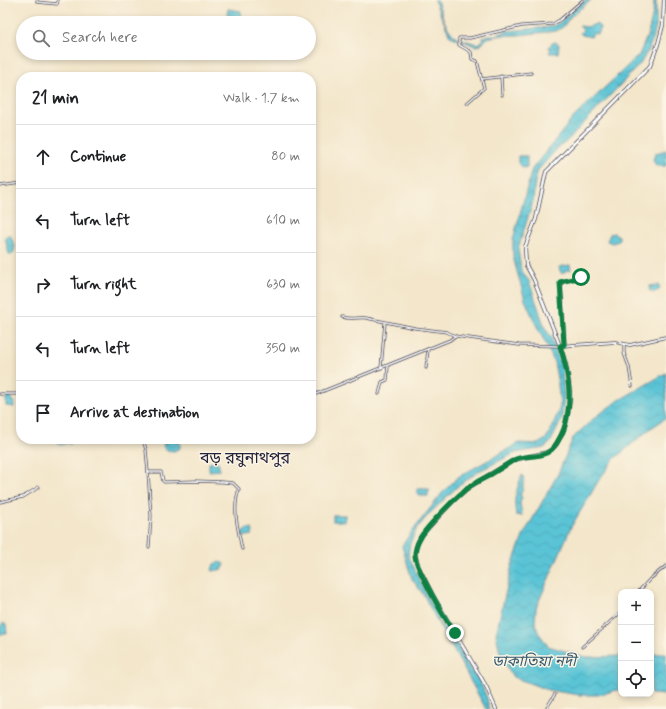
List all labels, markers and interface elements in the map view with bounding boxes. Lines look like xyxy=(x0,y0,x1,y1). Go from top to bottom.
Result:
search box xyxy=(16,16,316,60)
icon: search xyxy=(30,27,52,49)
text: Search here xyxy=(62,28,138,48)
text: 21 min xyxy=(32,87,79,109)
text: Walk · 1.7 km xyxy=(223,90,300,107)
icon: ahead xyxy=(32,146,54,168)
text: Continue xyxy=(70,147,126,167)
text: 80 m xyxy=(271,148,300,165)
icon: left xyxy=(32,210,54,232)
text: Turn left xyxy=(70,211,130,231)
text: 610 m xyxy=(266,212,300,229)
route start xyxy=(572,268,590,286)
icon: right xyxy=(32,274,54,296)
text: Turn right xyxy=(70,275,137,295)
text: 630 m xyxy=(266,276,300,293)
icon: left xyxy=(32,338,54,360)
text: Turn left xyxy=(70,339,130,359)
text: 350 m xyxy=(266,340,300,357)
icon: arrive xyxy=(32,402,54,424)
text: Arrive at destination xyxy=(70,403,199,423)
district label: বড় রঘুনাথপুর xyxy=(199,448,290,469)
map controls xyxy=(618,589,654,697)
button: + xyxy=(618,589,654,625)
route end xyxy=(446,624,464,642)
button: − xyxy=(618,625,654,661)
water label: ডাকাতিয়া নদী xyxy=(492,652,579,672)
button: locate xyxy=(618,661,654,697)

